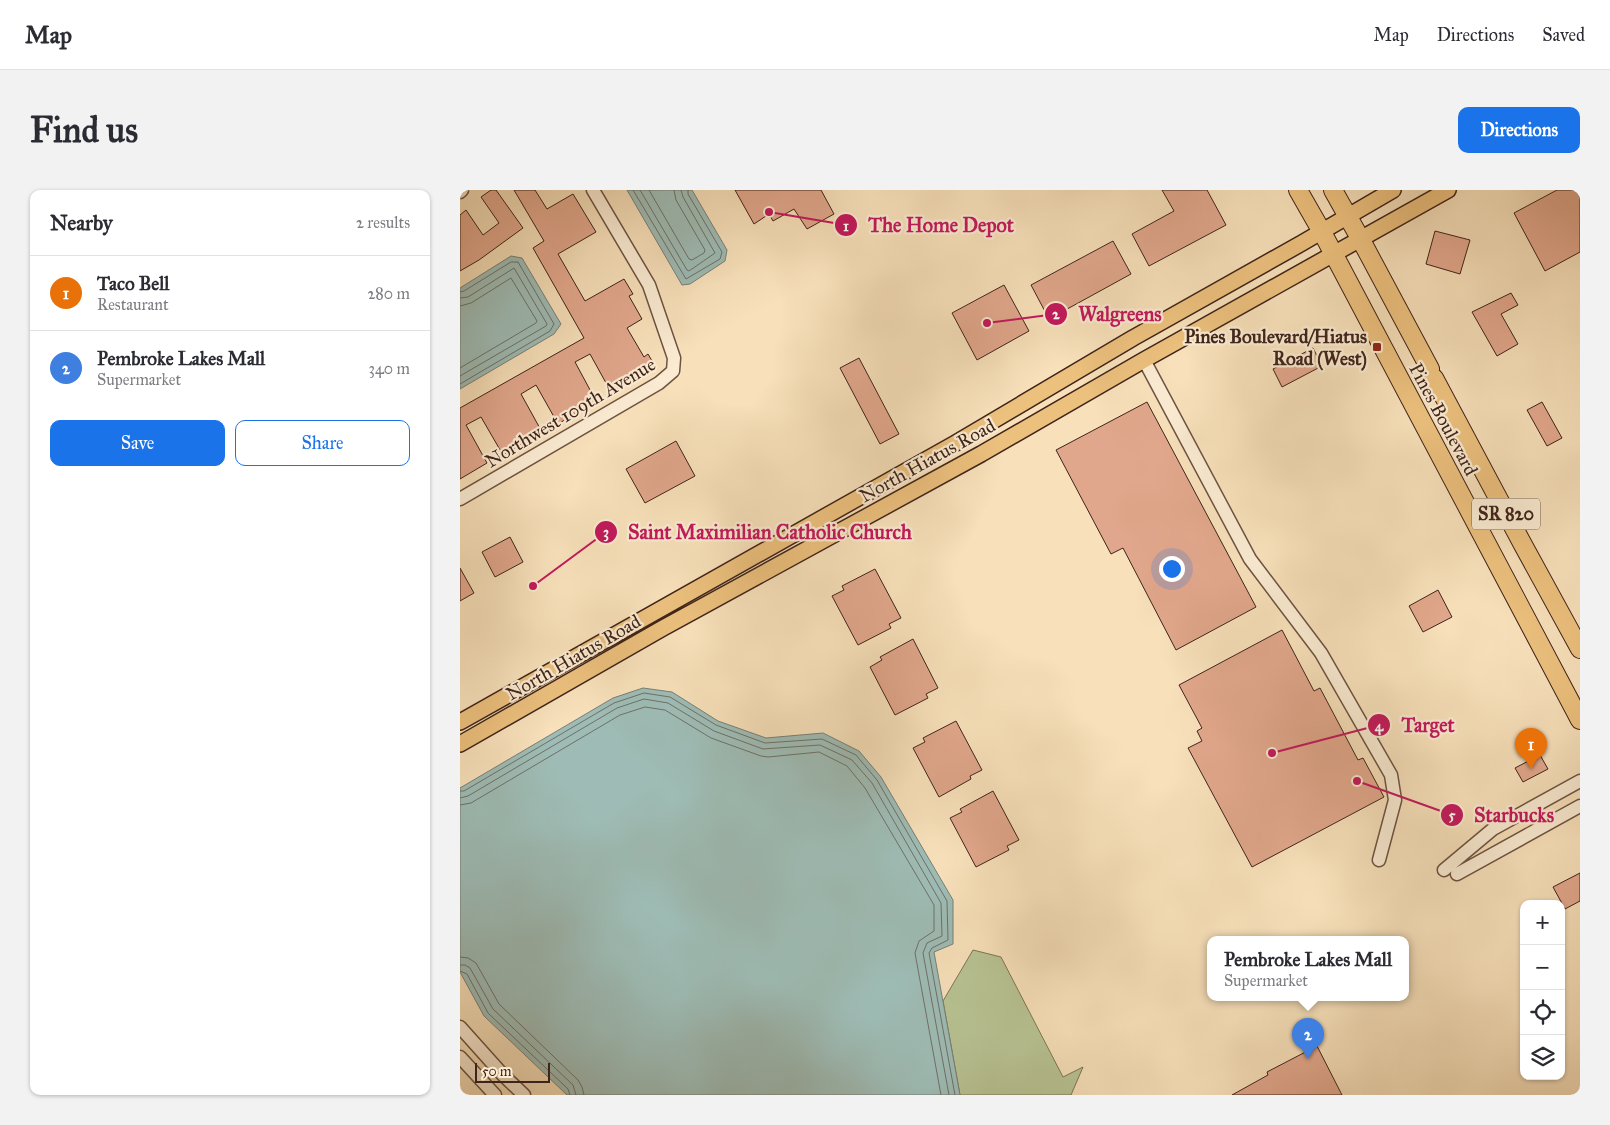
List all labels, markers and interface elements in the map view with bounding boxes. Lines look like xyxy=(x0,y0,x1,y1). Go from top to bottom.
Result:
text: Map xyxy=(25,20,72,50)
text: Map xyxy=(1373,24,1409,46)
text: Directions xyxy=(1437,24,1514,46)
text: Saved xyxy=(1542,24,1585,46)
button: Directions xyxy=(1458,107,1580,153)
text: Find us xyxy=(30,109,138,152)
callout: The Home Depot xyxy=(834,208,1024,243)
text: Nearby xyxy=(50,210,113,236)
text: 2 results xyxy=(356,213,410,232)
text: The Home Depot xyxy=(867,213,1015,238)
text: 1 xyxy=(843,217,849,235)
text: Taco Bell xyxy=(97,272,169,295)
text: 1 xyxy=(63,284,69,303)
text: 280 m xyxy=(367,284,410,303)
text: Restaurant xyxy=(97,295,169,314)
callout: Walgreens xyxy=(1043,296,1172,331)
text: Walgreens xyxy=(1078,302,1162,327)
text: 2 xyxy=(1052,305,1060,323)
place label: Pines Boulevard/Hiatus Road (West) xyxy=(1184,325,1367,371)
marker: Pines Boulevard/Hiatus Road (West) xyxy=(1371,341,1383,353)
text: Pembroke Lakes Mall xyxy=(97,347,265,370)
street label: Northwest 109th Avenue xyxy=(481,352,660,472)
text: 2 xyxy=(62,359,70,378)
text: 340 m xyxy=(368,359,410,378)
street label: Pines Boulevard xyxy=(1404,359,1483,480)
text: Supermarket xyxy=(97,370,181,389)
street label: North Hiatus Road xyxy=(855,413,1000,507)
button: Save xyxy=(50,420,225,466)
button: Share xyxy=(235,420,410,466)
road number: SR 820 xyxy=(1472,498,1540,529)
callout: Saint Maximilian Catholic Church xyxy=(593,515,922,550)
text: Saint Maximilian Catholic Church xyxy=(628,520,913,544)
text: 3 xyxy=(603,523,609,542)
your location xyxy=(1159,556,1185,582)
street label: North Hiatus Road xyxy=(502,609,645,705)
callout: Target xyxy=(1367,708,1465,743)
text: Target xyxy=(1400,713,1456,738)
text: 4 xyxy=(1375,717,1384,736)
pin: 1 xyxy=(1515,728,1547,769)
callout: Starbucks xyxy=(1439,798,1564,833)
text: Starbucks xyxy=(1474,803,1555,827)
text: 5 xyxy=(1449,806,1456,824)
map controls xyxy=(1520,900,1565,1080)
button: + xyxy=(1520,900,1565,945)
popup xyxy=(1207,936,1409,1001)
button: − xyxy=(1520,945,1565,990)
text: Pembroke Lakes Mall xyxy=(1224,948,1392,971)
text: Supermarket xyxy=(1224,971,1308,990)
button: locate xyxy=(1520,990,1565,1035)
pin: 2 xyxy=(1292,1018,1324,1059)
button: layers xyxy=(1520,1035,1565,1080)
scale bar xyxy=(475,1060,550,1083)
text: 50 m xyxy=(482,1063,511,1080)

